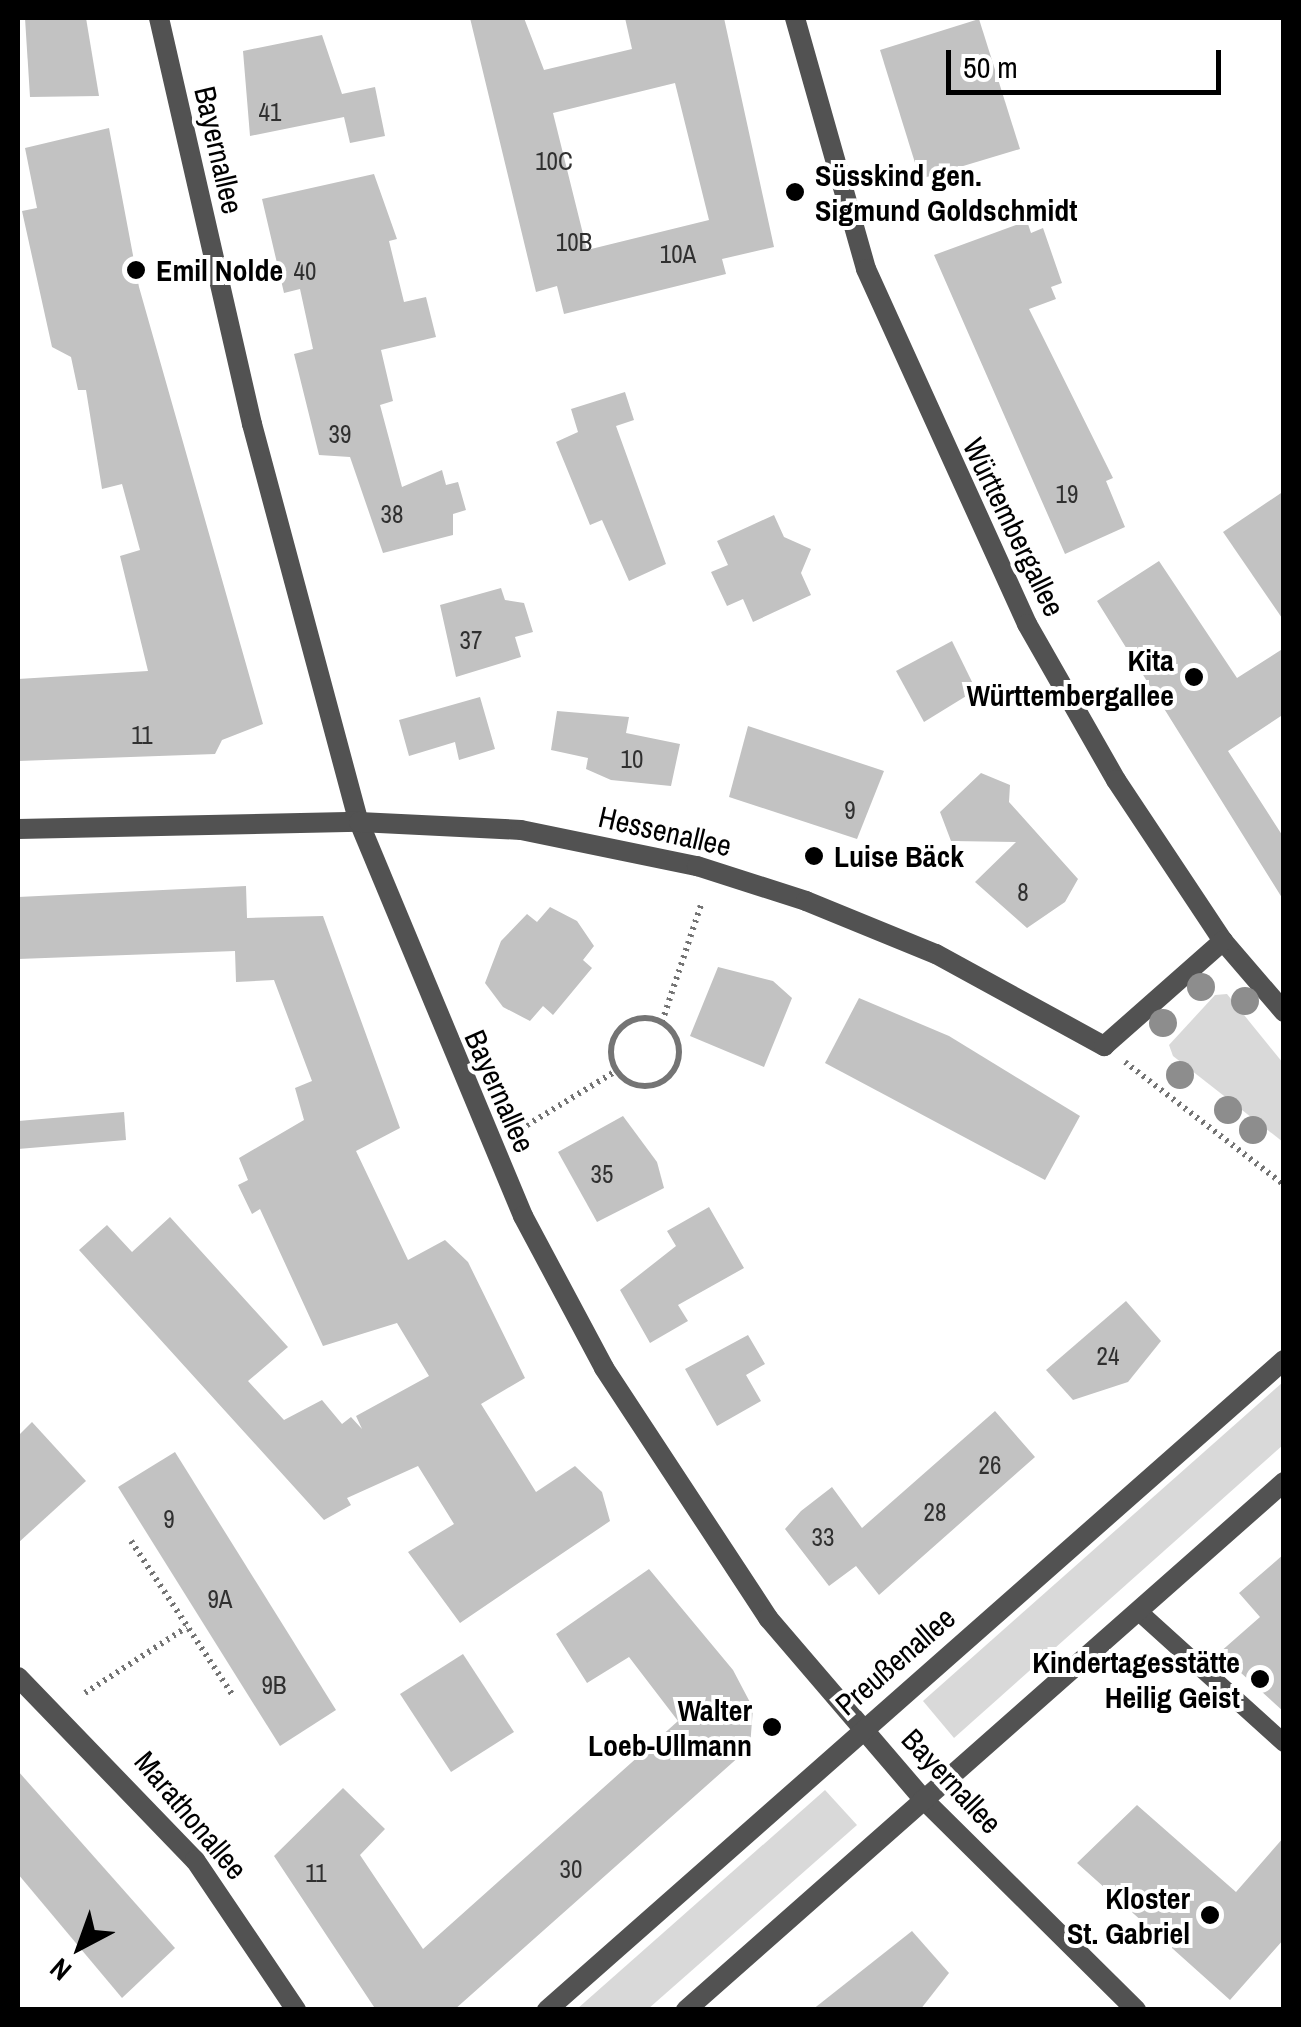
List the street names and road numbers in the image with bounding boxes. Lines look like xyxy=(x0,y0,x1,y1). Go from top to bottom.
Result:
street label: Bayernallee xyxy=(187,83,251,217)
street label: Württembergallee xyxy=(955,432,1073,622)
street label: Hessenallee xyxy=(595,798,735,864)
street label: Bayernallee xyxy=(457,1024,543,1158)
street label: Preußenallee xyxy=(828,1599,962,1723)
street label: Bayernallee xyxy=(895,1721,1009,1841)
street label: Marathonallee xyxy=(127,1744,255,1886)

